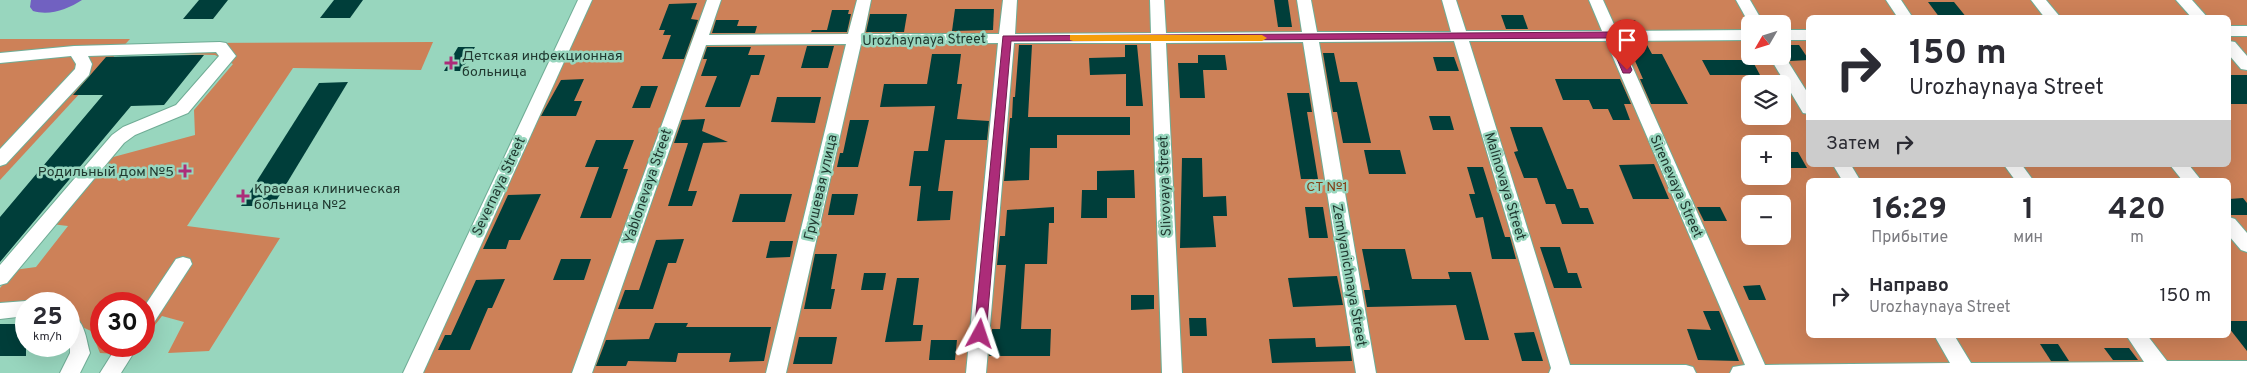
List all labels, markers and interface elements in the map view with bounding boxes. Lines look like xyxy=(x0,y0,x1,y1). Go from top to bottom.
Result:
north arrow xyxy=(1741,15,1791,65)
map controls xyxy=(1741,15,1791,245)
pin xyxy=(1606,19,1648,70)
icon: arrive xyxy=(1613,26,1641,54)
street label: Urozhaynaya Street xyxy=(862,31,986,50)
text: 150 m xyxy=(1909,32,2007,76)
icon: right xyxy=(1826,35,1891,100)
place label: Детская инфекционная больница xyxy=(462,48,623,81)
marker: Детская инфекционная больница xyxy=(444,56,458,70)
button: layers xyxy=(1741,75,1791,125)
text: Urozhaynaya Street xyxy=(1909,75,2104,102)
street label: Yablonevaya Street xyxy=(621,127,676,246)
street label: Malinovaya Street xyxy=(1480,130,1529,242)
icon: right xyxy=(1890,130,1918,158)
text: Затем xyxy=(1826,132,1880,156)
street label: Грушевая улица xyxy=(801,133,842,242)
street label: Sirenevaya Street xyxy=(1645,133,1706,241)
street label: Severnaya Street xyxy=(469,134,530,239)
street label: Slivovaya Street xyxy=(1155,135,1176,237)
button: + xyxy=(1741,135,1791,185)
place label: Родильный дом №5 xyxy=(38,164,174,181)
marker: Родильный дом №5 xyxy=(178,164,192,178)
park label: СТ №1 xyxy=(1306,179,1348,196)
place label: Краевая клиническая больница №2 xyxy=(254,181,401,214)
marker: Краевая клиническая больница №2 xyxy=(236,189,250,203)
text: 16:29 xyxy=(1872,192,1947,229)
text: 1 xyxy=(2022,192,2034,229)
text: 420 xyxy=(2108,192,2166,229)
button: − xyxy=(1741,195,1791,245)
street label: Zemlyanichnaya Street xyxy=(1328,202,1369,348)
text: Прибытие xyxy=(1871,228,1948,248)
text: мин xyxy=(2013,228,2043,248)
text: m xyxy=(2130,228,2144,248)
text: Направо xyxy=(1869,274,1949,298)
icon: right xyxy=(1826,282,1854,310)
text: 150 m xyxy=(2159,284,2211,308)
speed limit sign: 30 xyxy=(90,292,155,357)
text: Urozhaynaya Street xyxy=(1869,298,2011,318)
text: 25 xyxy=(32,302,63,334)
position arrow xyxy=(953,307,1005,359)
text: km/h xyxy=(33,329,62,345)

